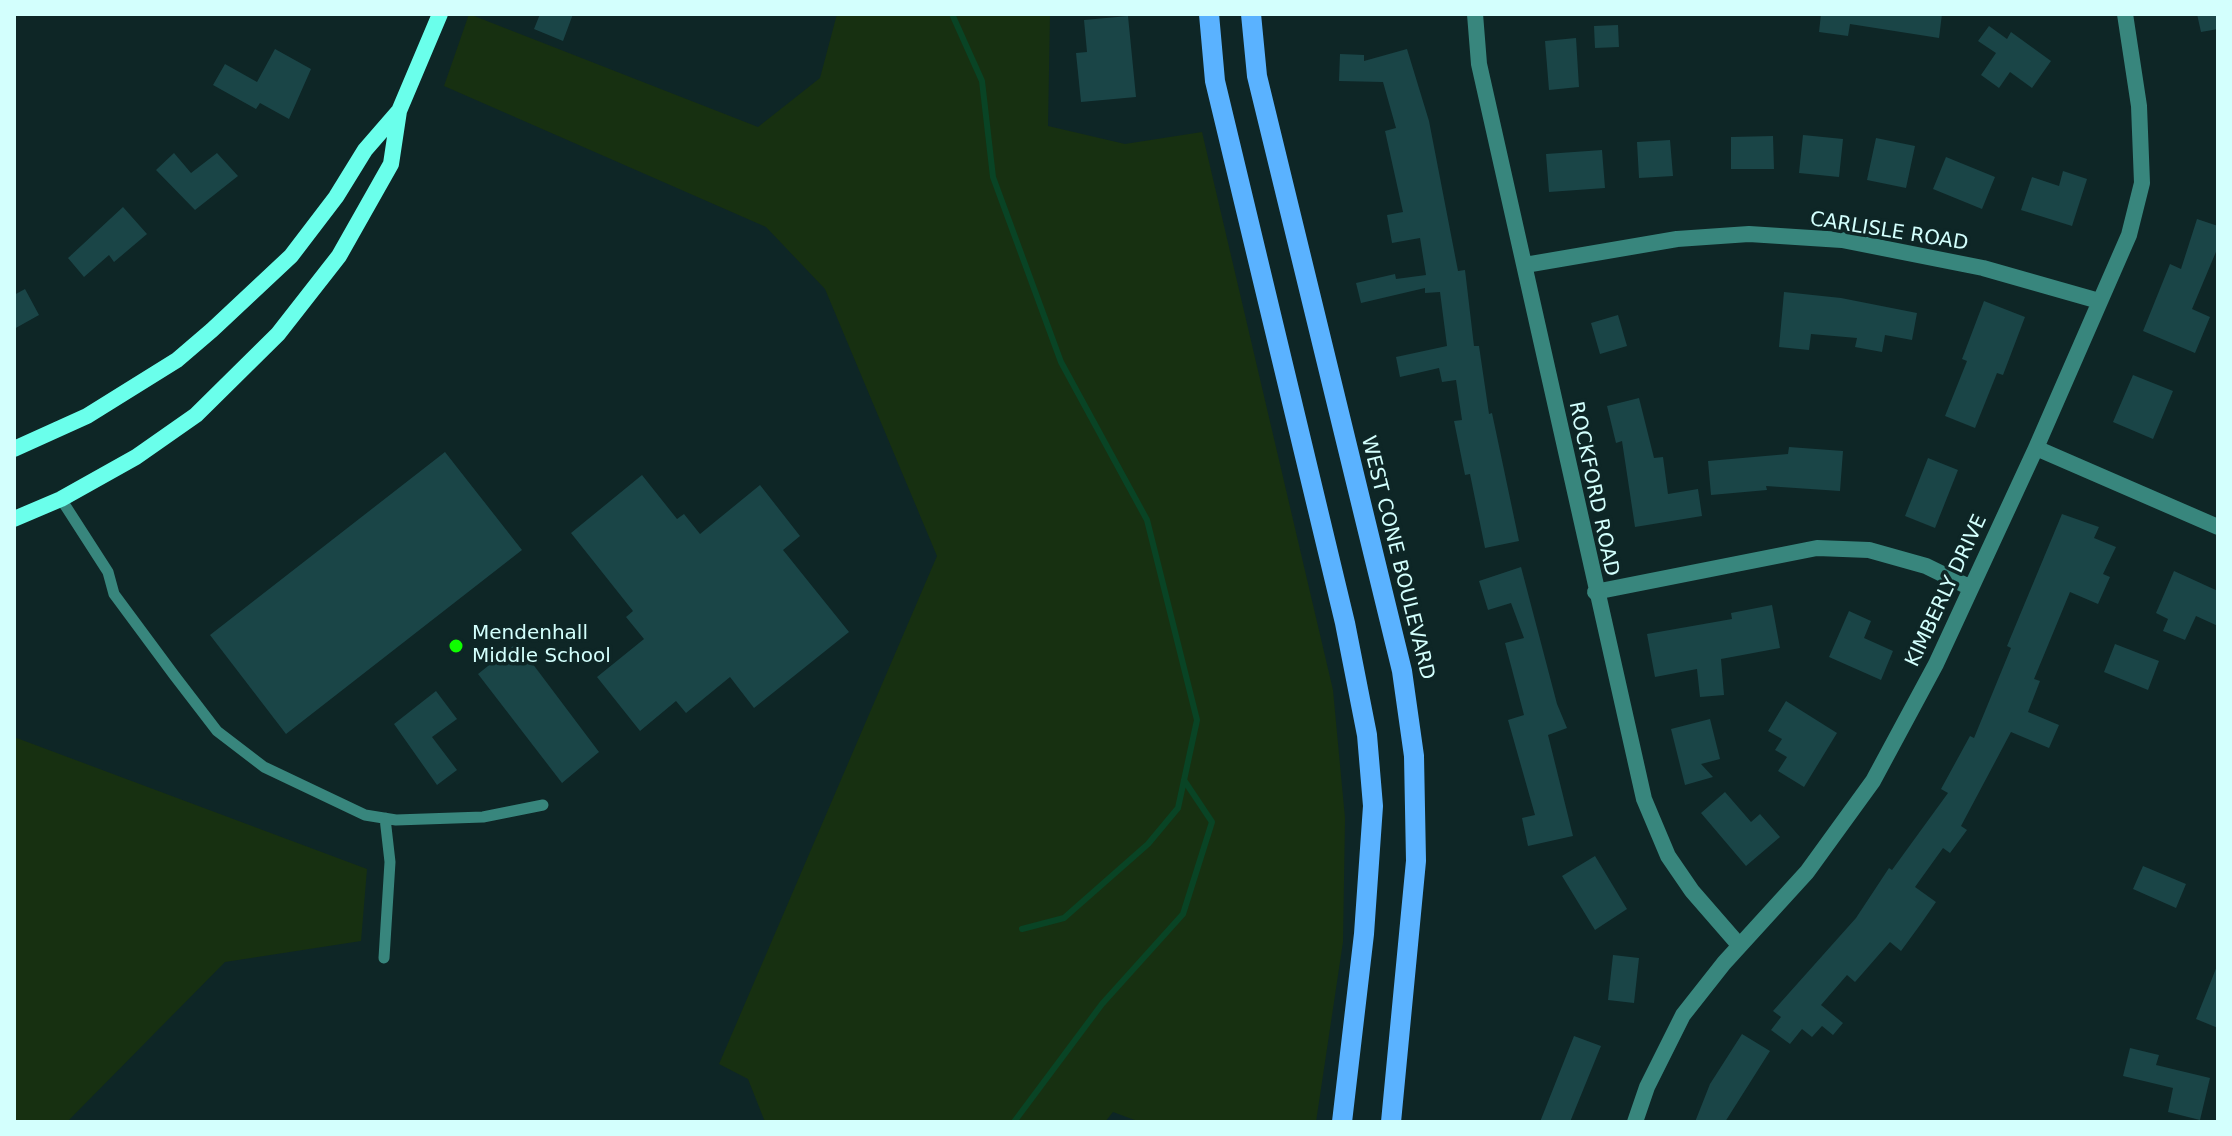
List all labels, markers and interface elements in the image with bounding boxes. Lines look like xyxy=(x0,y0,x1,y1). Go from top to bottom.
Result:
street label: CARLISLE ROAD xyxy=(1808,208,1970,256)
street label: ROCKFORD ROAD xyxy=(1563,399,1623,579)
street label: WEST CONE BOULEVARD xyxy=(1355,434,1439,682)
street label: KIMBERLY DRIVE xyxy=(1901,511,1993,671)
place label: Mendenhall Middle School xyxy=(472,622,611,669)
marker: Mendenhall Middle School xyxy=(447,637,465,655)

